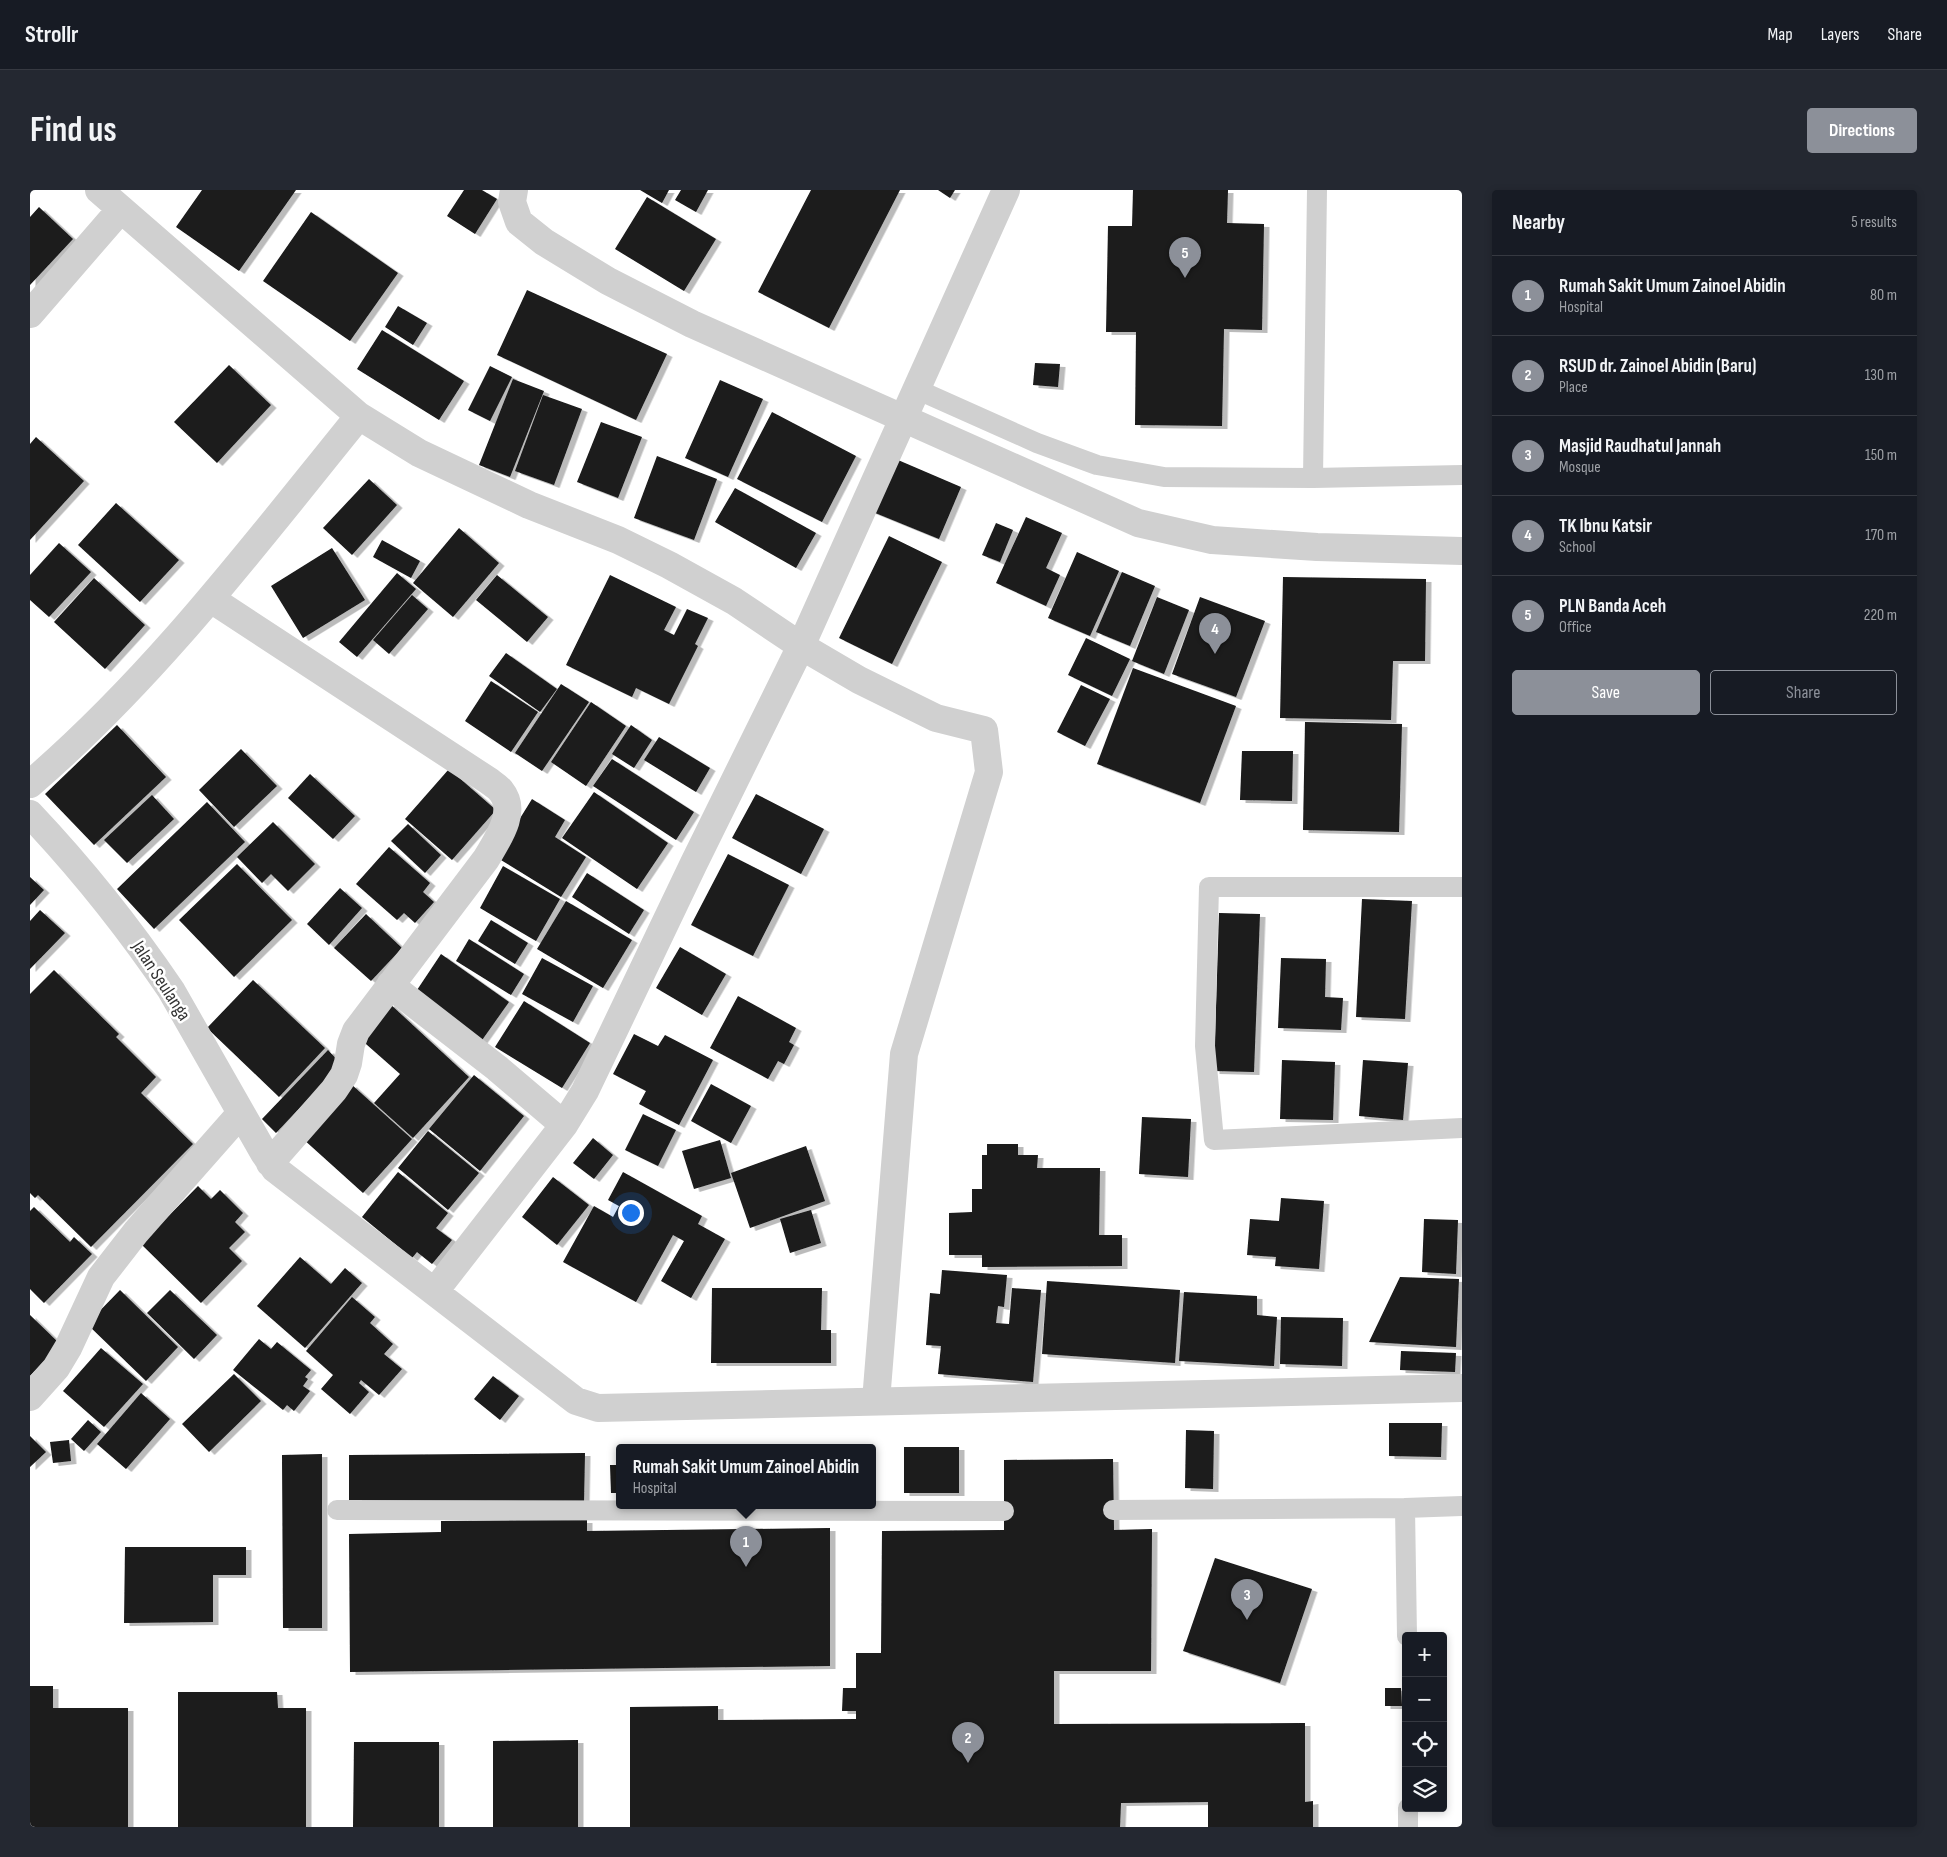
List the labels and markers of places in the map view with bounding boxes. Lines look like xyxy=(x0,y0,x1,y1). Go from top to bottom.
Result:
pin: 5 xyxy=(1169,237,1201,278)
pin: 4 xyxy=(1199,613,1231,654)
pin: 1 xyxy=(730,1526,762,1567)
pin: 3 xyxy=(1231,1579,1263,1620)
pin: 2 xyxy=(952,1722,984,1763)

